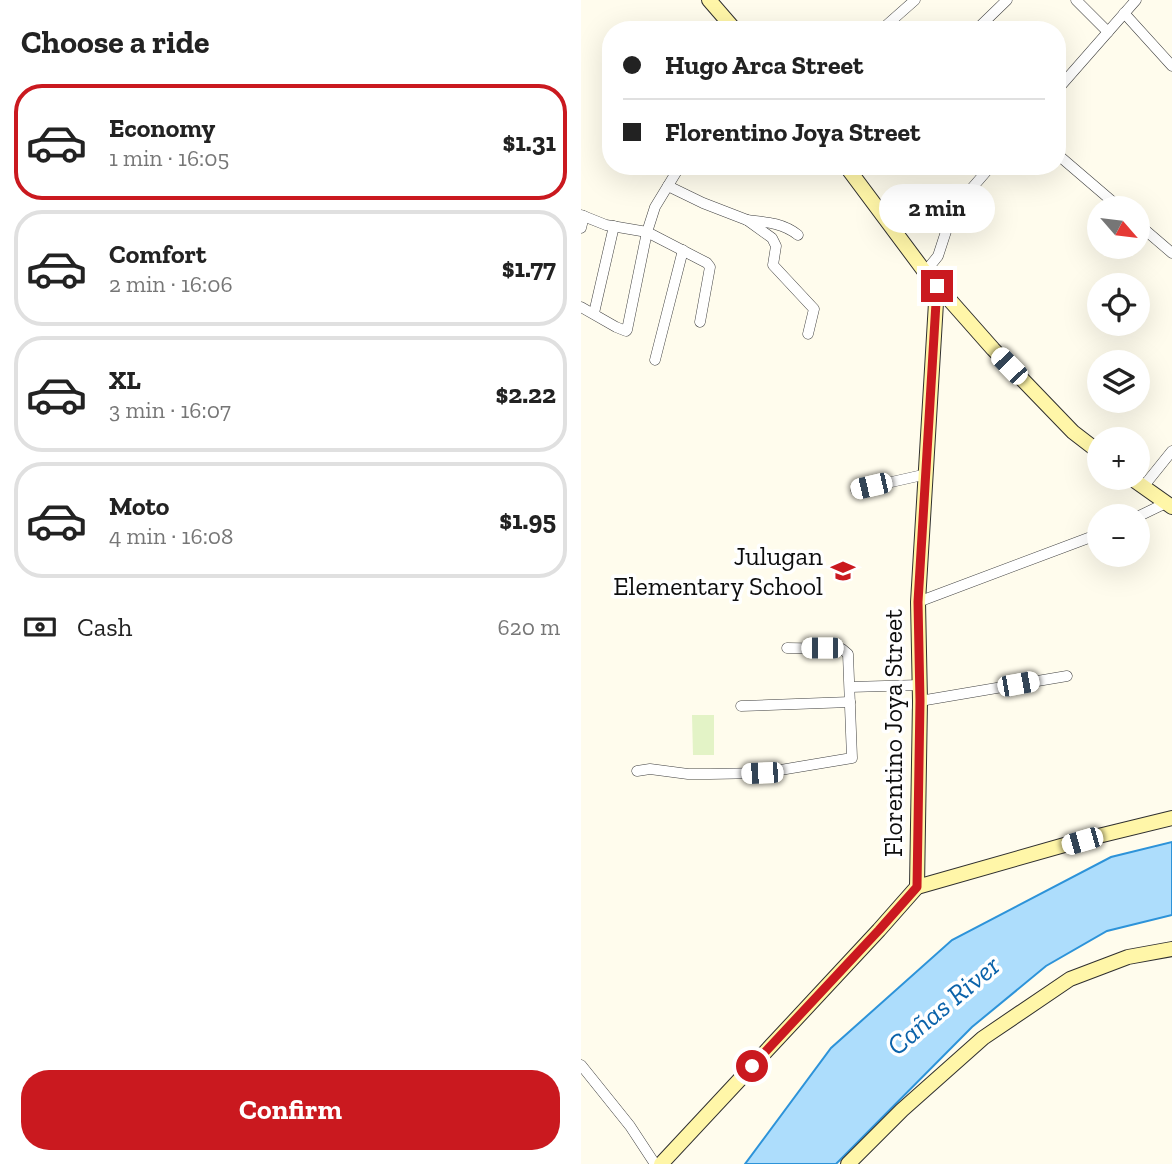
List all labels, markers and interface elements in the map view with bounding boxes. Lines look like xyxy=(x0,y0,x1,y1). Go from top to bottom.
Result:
text: Choose a ride xyxy=(21,23,209,61)
text: Hugo Arca Street xyxy=(665,49,863,81)
icon: car xyxy=(25,111,88,174)
text: Economy xyxy=(109,112,215,144)
text: Florentino Joya Street xyxy=(665,116,920,148)
text: $1.31 xyxy=(502,126,556,158)
text: 1 min · 16:05 xyxy=(109,144,229,172)
callout: 2 min xyxy=(879,184,995,233)
text: 2 min xyxy=(908,194,966,222)
north arrow xyxy=(1087,196,1150,259)
map controls xyxy=(1087,196,1150,567)
icon: car xyxy=(25,237,88,300)
text: Comfort xyxy=(109,238,206,270)
text: $1.77 xyxy=(502,252,556,284)
text: 2 min · 16:06 xyxy=(109,270,233,298)
route end xyxy=(921,270,953,302)
button: locate xyxy=(1087,273,1150,336)
car xyxy=(987,344,1032,388)
button: layers xyxy=(1087,350,1150,413)
icon: car xyxy=(25,363,88,426)
text: XL xyxy=(109,364,141,396)
text: $2.22 xyxy=(495,378,556,410)
text: 3 min · 16:07 xyxy=(109,396,231,424)
button: + xyxy=(1087,427,1150,490)
car xyxy=(849,471,894,501)
icon: car xyxy=(25,489,88,552)
text: Moto xyxy=(109,490,169,522)
text: $1.95 xyxy=(499,504,556,536)
button: − xyxy=(1087,504,1150,567)
text: 4 min · 16:08 xyxy=(109,522,233,550)
place label: Julugan Elementary School xyxy=(613,540,823,602)
school or university icon: Julugan Elementary School xyxy=(829,557,857,585)
icon: cash xyxy=(21,608,59,646)
street label: Florentino Joya Street xyxy=(877,609,909,857)
text: Cash xyxy=(77,611,132,643)
text: 620 m xyxy=(498,613,560,641)
car xyxy=(802,638,844,659)
car xyxy=(996,670,1041,698)
car xyxy=(741,762,784,784)
car xyxy=(1059,825,1106,857)
water label: Cañas River xyxy=(880,948,1007,1062)
route start xyxy=(736,1050,768,1082)
button: Confirm xyxy=(21,1070,560,1150)

